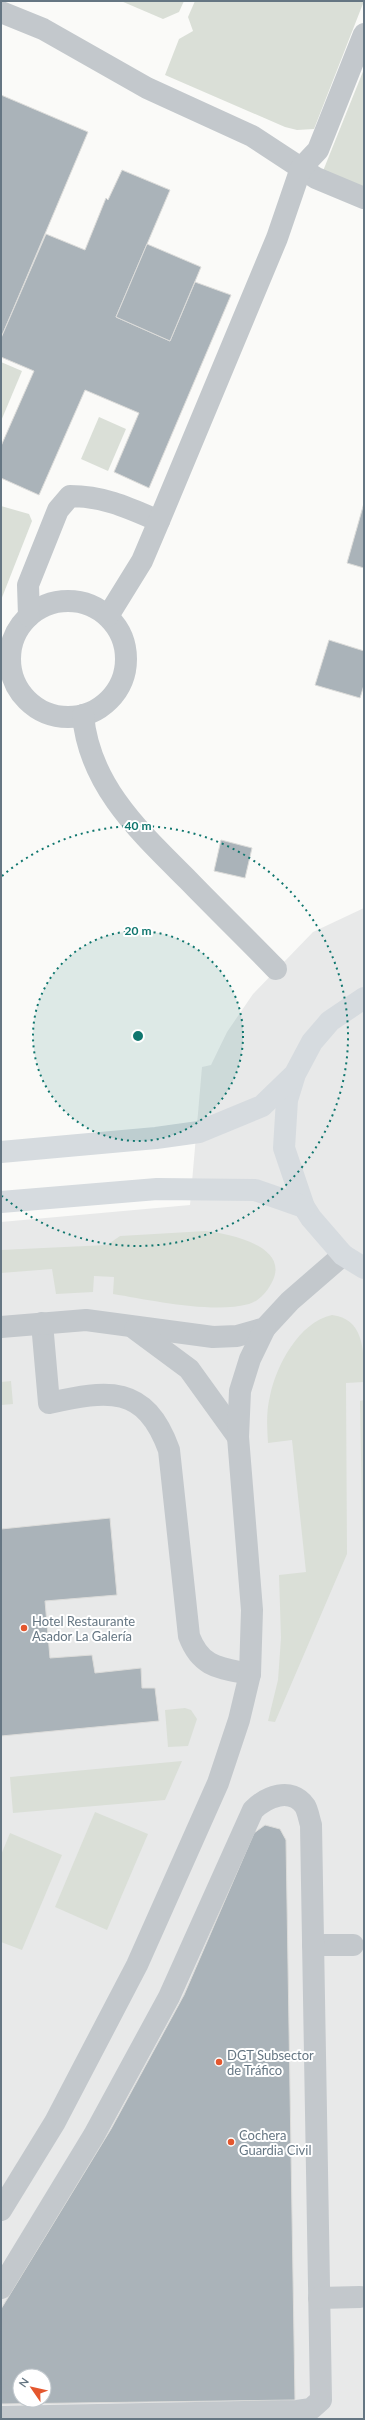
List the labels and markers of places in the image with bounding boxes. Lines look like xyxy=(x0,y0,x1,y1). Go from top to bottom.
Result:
centre of rings xyxy=(131,1029,145,1043)
place label: Hotel Restaurante Asador La Galería xyxy=(32,1613,135,1644)
marker: Hotel Restaurante Asador La Galería xyxy=(19,1623,29,1633)
place label: DGT Subsector de Tráfico xyxy=(227,2047,314,2078)
marker: DGT Subsector de Tráfico xyxy=(214,2057,224,2067)
place label: Cochera Guardia Civil xyxy=(239,2127,311,2158)
marker: Cochera Guardia Civil xyxy=(226,2137,236,2147)

